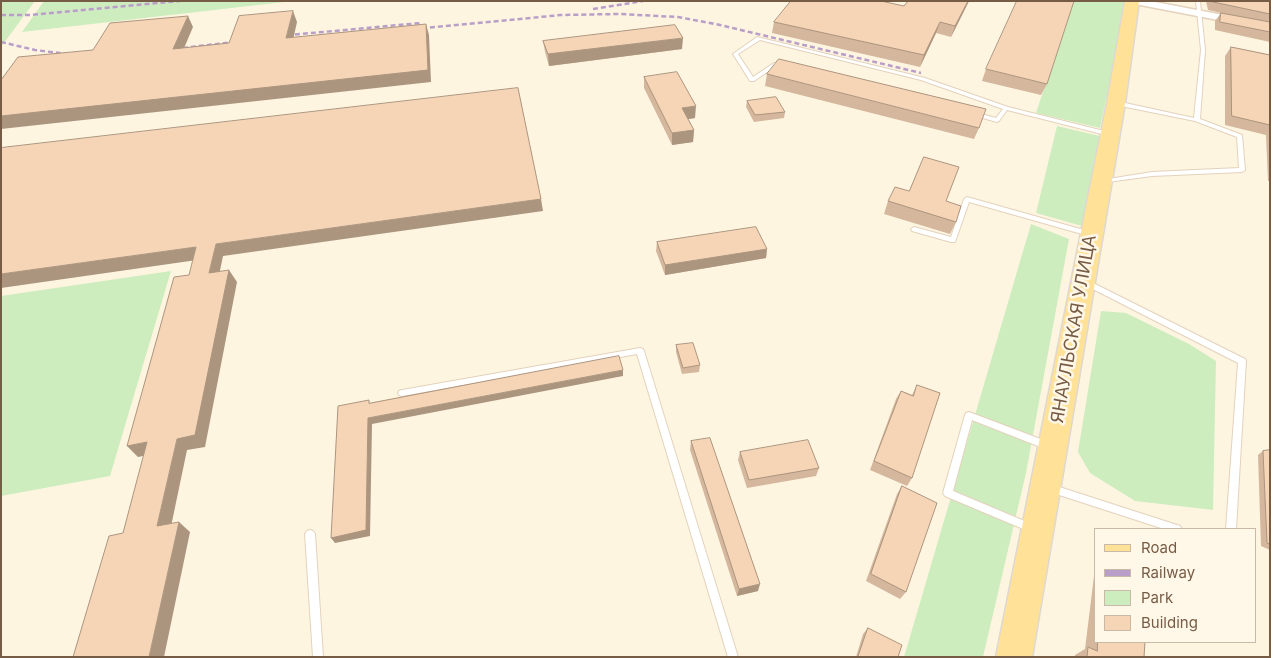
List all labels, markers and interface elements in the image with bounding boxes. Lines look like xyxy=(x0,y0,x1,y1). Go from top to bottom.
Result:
street label: ЯНАУЛЬСКАЯ УЛИЦА xyxy=(1047,233,1101,425)
legend xyxy=(1094,528,1256,643)
text: Road xyxy=(1141,538,1177,557)
text: Railway xyxy=(1141,563,1195,582)
text: Park xyxy=(1141,588,1173,607)
text: Building xyxy=(1141,613,1198,632)

